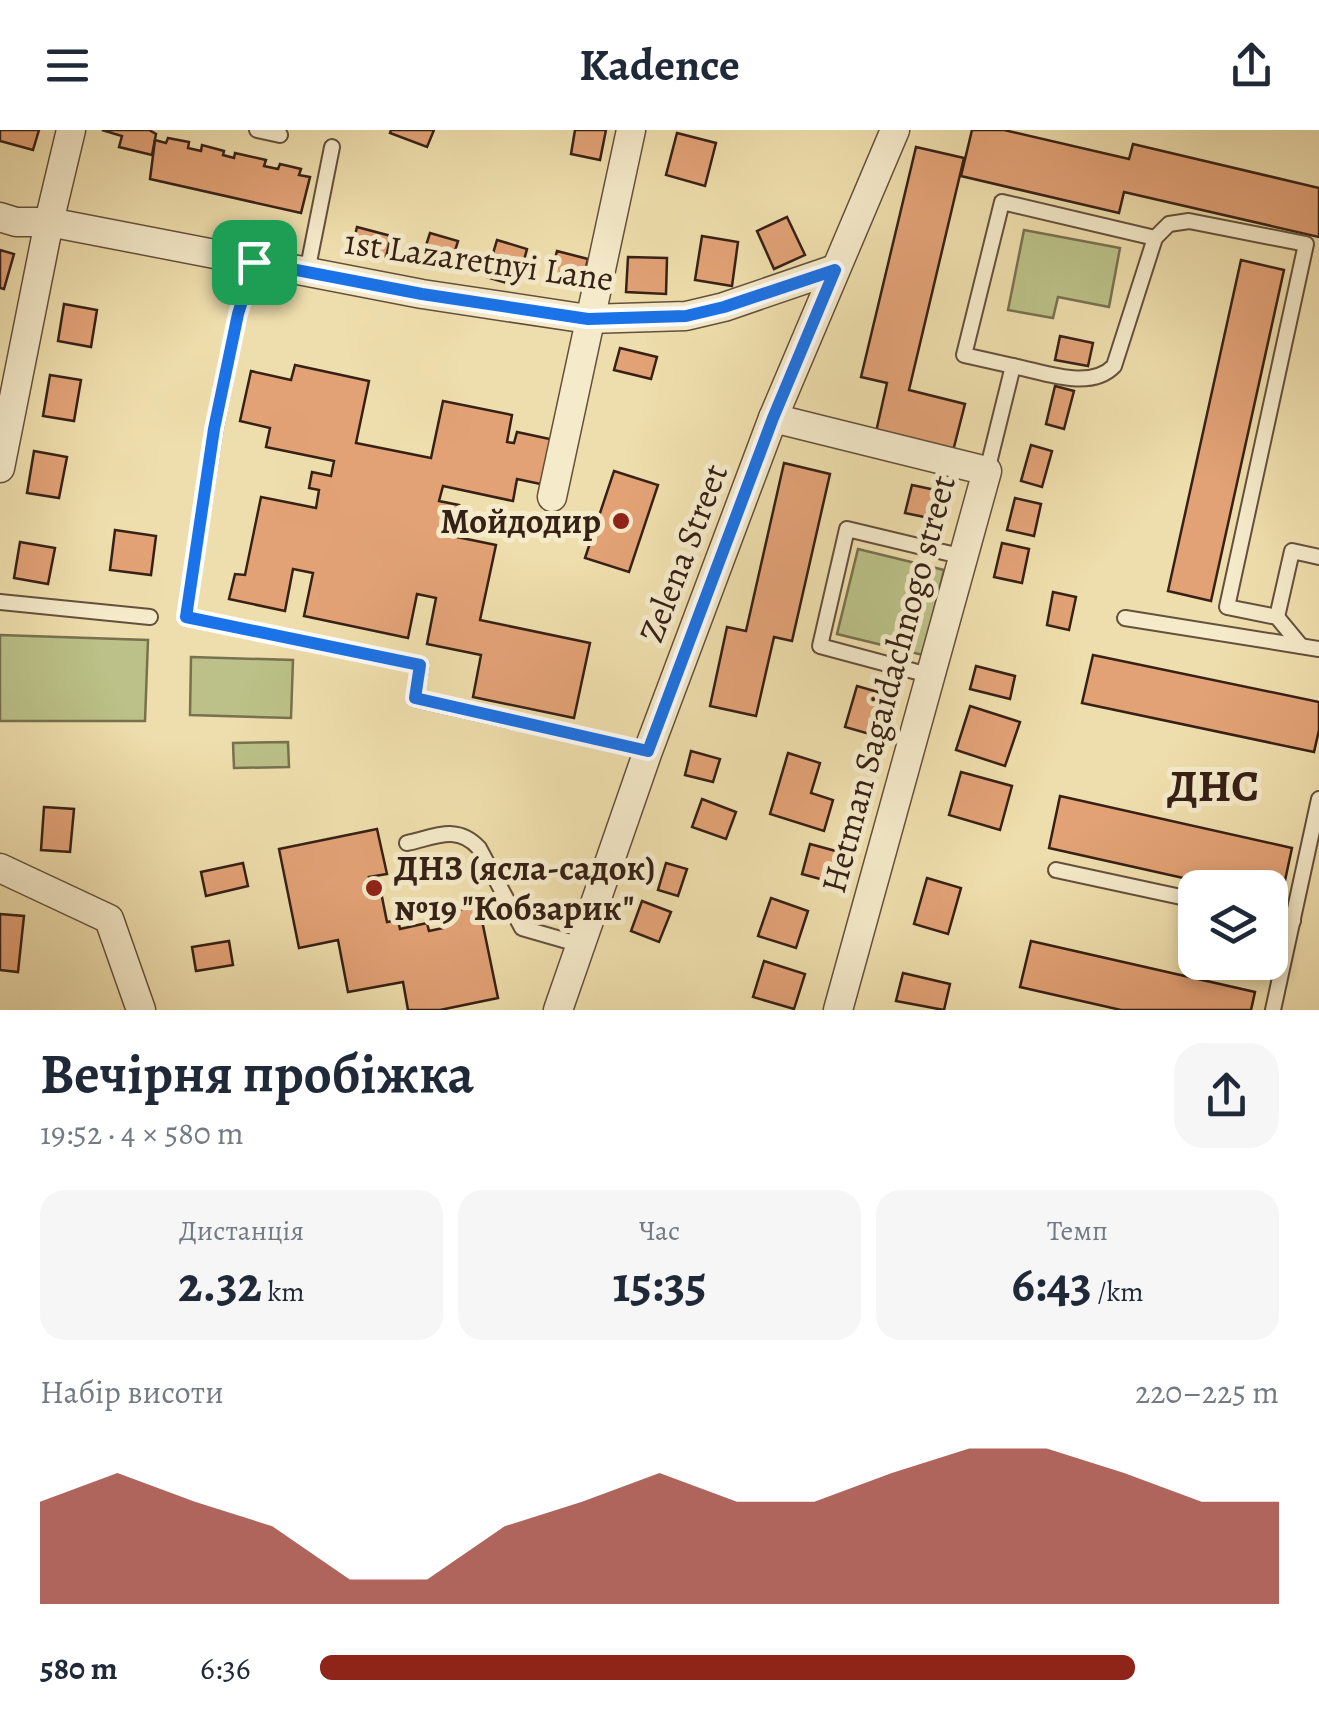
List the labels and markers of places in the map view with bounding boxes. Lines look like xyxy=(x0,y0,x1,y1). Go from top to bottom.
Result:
pin xyxy=(212,220,297,305)
place label: Мойдодир xyxy=(440,497,601,545)
marker: Мойдодир xyxy=(610,510,632,532)
place label: ДНЗ (ясла-садок) №19 "Кобзарик" xyxy=(394,844,656,932)
marker: ДНЗ (ясла-садок) №19 "Кобзарик" xyxy=(363,877,385,899)

